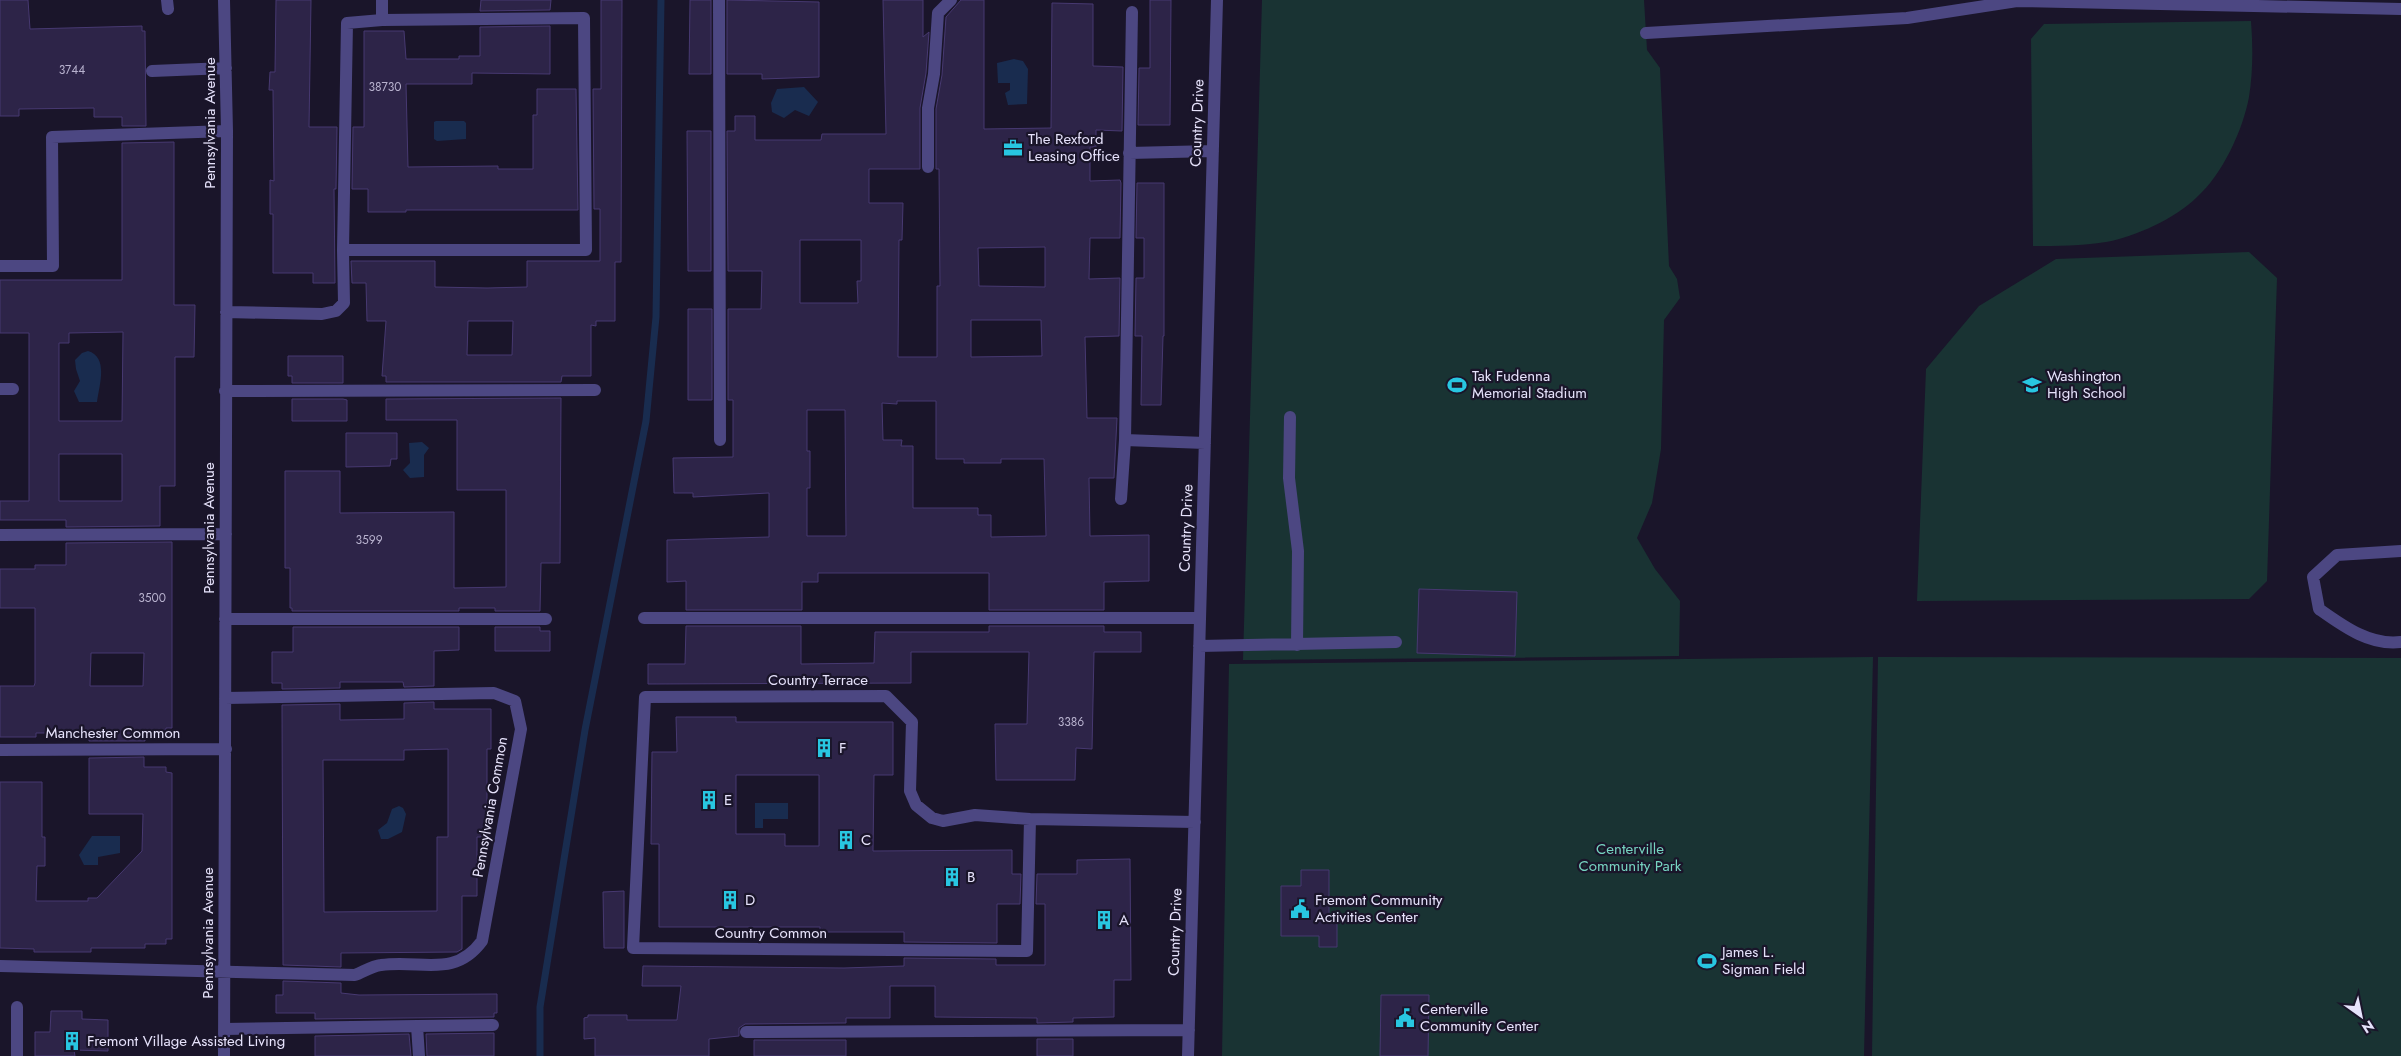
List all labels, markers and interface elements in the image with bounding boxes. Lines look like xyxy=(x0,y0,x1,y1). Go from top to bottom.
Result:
street label: Pennsylvania Avenue xyxy=(199,57,221,189)
house number: 3744 xyxy=(59,61,85,79)
house number: 38730 xyxy=(369,78,401,96)
street label: Country Drive xyxy=(1184,78,1210,167)
place label: The Rexford Leasing Office xyxy=(1028,128,1120,167)
office icon: The Rexford Leasing Office xyxy=(1002,137,1024,159)
place label: Tak Fudenna Memorial Stadium xyxy=(1472,365,1587,404)
place label: Washington High School xyxy=(2047,365,2126,404)
sports icon: Tak Fudenna Memorial Stadium xyxy=(1446,374,1468,396)
school or university icon: Washington High School xyxy=(2021,374,2043,396)
street label: Pennsylvania Avenue xyxy=(198,462,220,594)
street label: Country Drive xyxy=(1173,483,1199,572)
house number: 3599 xyxy=(355,531,383,549)
house number: 3500 xyxy=(138,589,166,607)
street label: Country Terrace xyxy=(768,669,868,691)
house number: 3386 xyxy=(1058,713,1084,731)
street label: Manchester Common xyxy=(46,722,180,744)
street label: Pennsylvania Common xyxy=(467,735,513,879)
building icon: F xyxy=(813,737,835,759)
place label: F xyxy=(839,737,847,759)
building icon: E xyxy=(698,789,720,811)
place label: E xyxy=(724,789,732,811)
building icon: C xyxy=(835,829,857,851)
place label: C xyxy=(861,829,871,851)
park label: Centerville Community Park xyxy=(1579,838,1682,877)
building icon: B xyxy=(941,866,963,888)
place label: B xyxy=(967,866,975,888)
street label: Pennsylvania Avenue xyxy=(197,867,219,999)
street label: Country Drive xyxy=(1162,887,1188,976)
building icon: D xyxy=(719,889,741,911)
place label: D xyxy=(745,889,755,911)
place label: Fremont Community Activities Center xyxy=(1315,889,1443,928)
public building icon: Fremont Community Activities Center xyxy=(1289,898,1311,920)
building icon: A xyxy=(1093,909,1115,931)
place label: A xyxy=(1119,909,1129,931)
street label: Country Common xyxy=(715,922,827,944)
place label: James L. Sigman Field xyxy=(1720,941,1805,980)
sports icon: James L. Sigman Field xyxy=(1696,950,1718,972)
north arrow xyxy=(2336,991,2386,1041)
place label: Centerville Community Center xyxy=(1420,998,1539,1037)
public building icon: Centerville Community Center xyxy=(1394,1007,1416,1029)
text: N xyxy=(2358,1015,2378,1038)
building icon: Fremont Village Assisted Living xyxy=(61,1030,83,1052)
place label: Fremont Village Assisted Living xyxy=(87,1030,285,1052)

